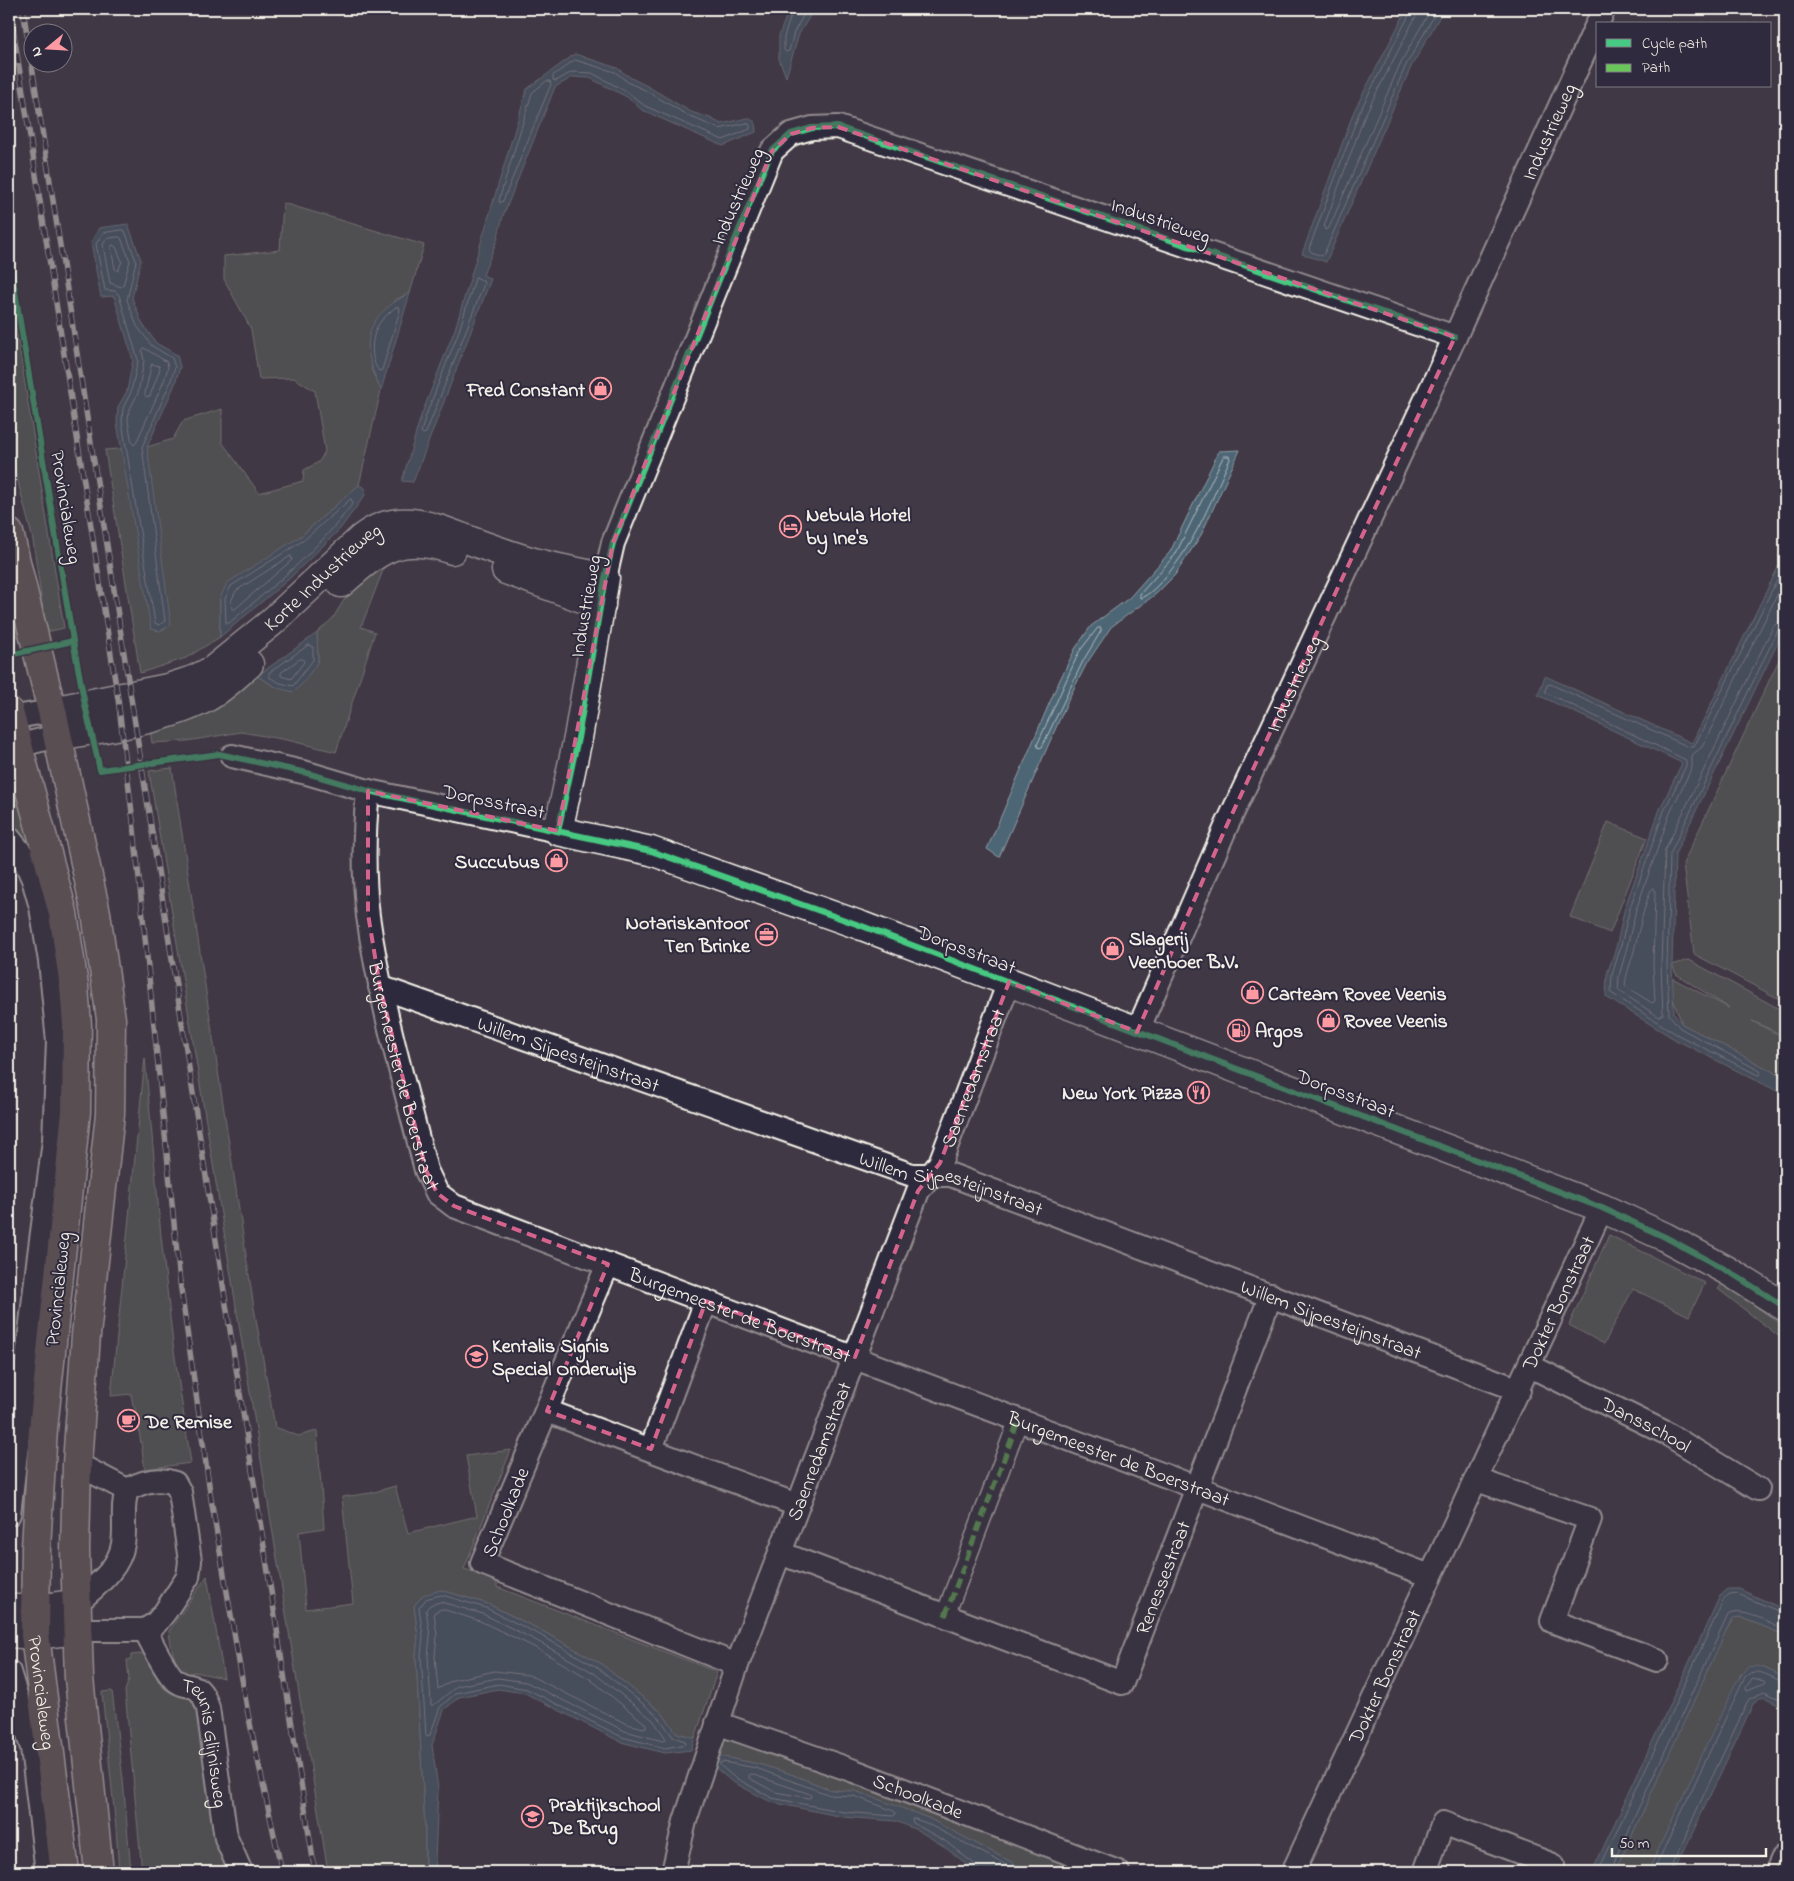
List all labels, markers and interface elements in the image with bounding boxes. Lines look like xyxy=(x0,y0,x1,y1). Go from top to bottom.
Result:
north arrow xyxy=(22,22,72,72)
legend xyxy=(1596,22,1772,88)
text: Cycle path xyxy=(1642,33,1707,56)
text: N xyxy=(26,44,49,59)
text: Path xyxy=(1642,57,1670,79)
street label: Industrieweg xyxy=(1516,79,1586,186)
street label: Industrieweg xyxy=(705,144,775,251)
street label: Industrieweg xyxy=(1106,192,1214,254)
place label: Fred Constant xyxy=(466,377,585,406)
shop icon: Fred Constant xyxy=(589,377,613,401)
street label: Provincialeweg xyxy=(40,448,88,567)
place label: Nebula Hotel by Ine's xyxy=(806,502,911,555)
hotel icon: Nebula Hotel by Ine's xyxy=(778,514,802,538)
street label: Korte Industrieweg xyxy=(259,517,388,640)
street label: Industrieweg xyxy=(564,553,612,660)
street label: Industrieweg xyxy=(1260,631,1331,738)
street label: Dorpsstraat xyxy=(439,778,548,828)
place label: Succubus xyxy=(455,849,540,878)
shop icon: Succubus xyxy=(544,849,568,873)
place label: Notariskantoor Ten Brinke xyxy=(625,910,751,962)
street label: Dorpsstraat xyxy=(912,919,1020,984)
office icon: Notariskantoor Ten Brinke xyxy=(754,922,778,946)
place label: Slagerij Veenboer B.V. xyxy=(1128,926,1238,978)
shop icon: Slagerij Veenboer B.V. xyxy=(1101,937,1125,961)
street label: Burgemeester de Boerstraat xyxy=(359,958,446,1196)
shop icon: Carteam Rovee Veenis xyxy=(1240,981,1264,1005)
place label: Carteam Rovee Veenis xyxy=(1268,981,1447,1010)
street label: Saenredamstraat xyxy=(935,1005,1015,1152)
shop icon: Rovee Veenis xyxy=(1316,1008,1340,1032)
place label: Rovee Veenis xyxy=(1344,1008,1448,1037)
street label: Willem Sijpesteijnstraat xyxy=(473,1010,663,1102)
fuel station icon: Argos xyxy=(1227,1018,1251,1042)
place label: Argos xyxy=(1255,1018,1303,1048)
street label: Dorpsstraat xyxy=(1291,1063,1399,1128)
place label: New York Pizza xyxy=(1062,1080,1183,1109)
restaurant icon: New York Pizza xyxy=(1187,1080,1211,1104)
street label: Willem Sijpesteijnstraat xyxy=(854,1145,1047,1226)
street label: Provincialeweg xyxy=(39,1231,81,1348)
street label: Dokter Bonstraat xyxy=(1516,1231,1604,1377)
street label: Burgemeester de Boerstraat xyxy=(623,1261,855,1372)
street label: Willem Sijpesteijnstraat xyxy=(1236,1274,1425,1369)
place label: Kentalis Signis Special Onderwijs xyxy=(492,1333,637,1385)
school or university icon: Kentalis Signis Special Onderwijs xyxy=(464,1345,488,1369)
street label: Saenredamstraat xyxy=(781,1378,861,1526)
street label: Dansschool xyxy=(1594,1391,1695,1462)
street label: Burgemeester de Boerstraat xyxy=(1002,1405,1234,1516)
cafe icon: De Remise xyxy=(117,1409,141,1433)
place label: De Remise xyxy=(144,1409,233,1438)
street label: Schoolkade xyxy=(476,1464,538,1562)
street label: Renessestraat xyxy=(1130,1517,1200,1639)
street label: Dokter Bonstraat xyxy=(1342,1605,1430,1750)
street label: Provincialeweg xyxy=(18,1634,61,1752)
street label: Teunis Glijnisweg xyxy=(179,1673,234,1810)
street label: Schoolkade xyxy=(868,1767,967,1828)
place label: Praktijkschool De Brug xyxy=(548,1792,660,1845)
school or university icon: Praktijkschool De Brug xyxy=(521,1804,545,1828)
scale bar xyxy=(1612,1826,1765,1858)
text: 50 m xyxy=(1619,1833,1650,1855)

